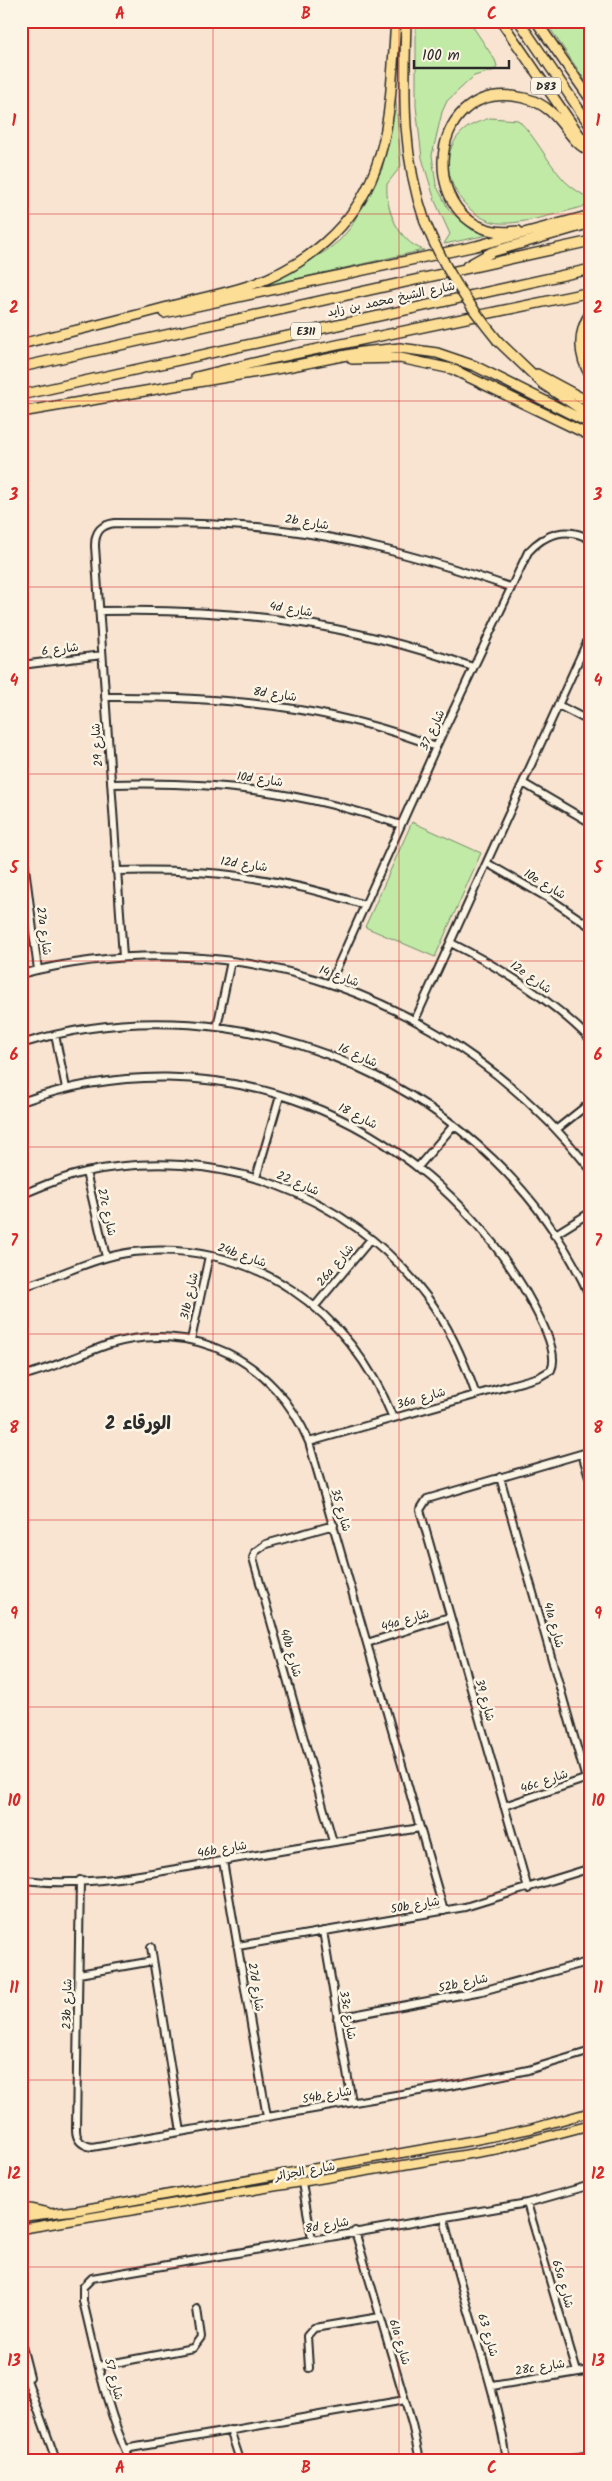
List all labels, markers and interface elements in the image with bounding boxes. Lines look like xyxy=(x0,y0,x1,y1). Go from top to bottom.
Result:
text: A xyxy=(115,2,125,27)
text: B xyxy=(301,2,311,27)
text: C xyxy=(487,2,497,27)
scale bar xyxy=(414,38,510,70)
text: 100 m xyxy=(422,44,460,68)
road number: D83 xyxy=(531,78,561,94)
text: 1 xyxy=(12,109,17,134)
text: 1 xyxy=(596,109,601,134)
street label: شارع الشيخ محمد بن زايد xyxy=(325,277,457,322)
text: 2 xyxy=(9,296,19,321)
text: 2 xyxy=(593,296,603,321)
road number: E311 xyxy=(291,322,321,340)
text: 3 xyxy=(9,483,19,508)
text: 3 xyxy=(593,483,603,508)
street label: 2b شارع xyxy=(284,510,330,535)
street label: 4d شارع xyxy=(268,597,314,622)
street label: شارع 6 xyxy=(40,638,80,661)
text: 4 xyxy=(10,669,19,694)
text: 4 xyxy=(594,669,603,694)
street label: 8d شارع xyxy=(252,682,298,707)
street label: شارع 37 xyxy=(415,707,450,754)
street label: شارع 29 xyxy=(87,723,108,767)
street label: 10d شارع xyxy=(236,767,284,792)
street label: 12d شارع xyxy=(219,852,269,877)
text: 5 xyxy=(9,856,20,881)
text: 5 xyxy=(593,856,604,881)
street label: 10e شارع xyxy=(520,864,569,904)
street label: 27a شارع xyxy=(31,906,56,957)
street label: 12e شارع xyxy=(506,956,555,999)
street label: شارع 14 xyxy=(316,961,361,992)
street label: شارع 16 xyxy=(335,1038,380,1073)
text: 6 xyxy=(10,1043,19,1068)
text: 6 xyxy=(594,1043,603,1068)
street label: شارع 18 xyxy=(335,1098,381,1134)
street label: شارع 22 xyxy=(274,1166,322,1201)
street label: 27c شارع xyxy=(92,1186,121,1238)
text: 7 xyxy=(10,1229,18,1254)
text: 7 xyxy=(594,1229,602,1254)
street label: 24b شارع xyxy=(215,1238,269,1273)
street label: 26a شارع xyxy=(312,1240,359,1291)
street label: 31b شارع xyxy=(175,1271,204,1321)
street label: 36a شارع xyxy=(395,1382,448,1414)
district label: الورقاء 2 xyxy=(105,1410,171,1439)
text: 8 xyxy=(9,1416,19,1441)
text: 8 xyxy=(593,1416,603,1441)
street label: شارع 35 xyxy=(325,1486,356,1534)
street label: 41a شارع xyxy=(538,1600,569,1650)
text: 9 xyxy=(10,1602,18,1627)
text: 9 xyxy=(594,1602,602,1627)
street label: 44a شارع xyxy=(379,1604,432,1637)
street label: 40b شارع xyxy=(275,1627,307,1680)
street label: شارع 39 xyxy=(469,1677,500,1724)
street label: 46c شارع xyxy=(518,1764,571,1798)
text: 10 xyxy=(7,1789,21,1814)
text: 10 xyxy=(591,1789,605,1814)
street label: 46b شارع xyxy=(196,1836,249,1863)
street label: 50b شارع xyxy=(389,1892,441,1919)
street label: 27d شارع xyxy=(242,1961,269,2013)
street label: 52b شارع xyxy=(436,1969,490,1998)
text: 11 xyxy=(9,1976,19,2001)
text: 11 xyxy=(593,1976,603,2001)
street label: 23b شارع xyxy=(58,1978,77,2030)
street label: 33c شارع xyxy=(334,1989,361,2041)
street label: 54b شارع xyxy=(301,2082,353,2109)
street label: شارع الجزائر xyxy=(272,2157,337,2186)
text: 12 xyxy=(7,2162,21,2187)
text: 12 xyxy=(591,2162,605,2187)
street label: 8d شارع xyxy=(304,2212,350,2239)
street label: 65a شارع xyxy=(547,2258,578,2311)
street label: شارع 63 xyxy=(472,2311,503,2359)
street label: 61a شارع xyxy=(384,2317,415,2367)
text: 13 xyxy=(7,2349,21,2374)
text: 13 xyxy=(591,2349,605,2374)
street label: 28c شارع xyxy=(514,2354,566,2381)
street label: شارع 57 xyxy=(99,2356,128,2402)
text: A xyxy=(115,2456,125,2481)
text: B xyxy=(301,2456,311,2481)
text: C xyxy=(487,2456,497,2481)

